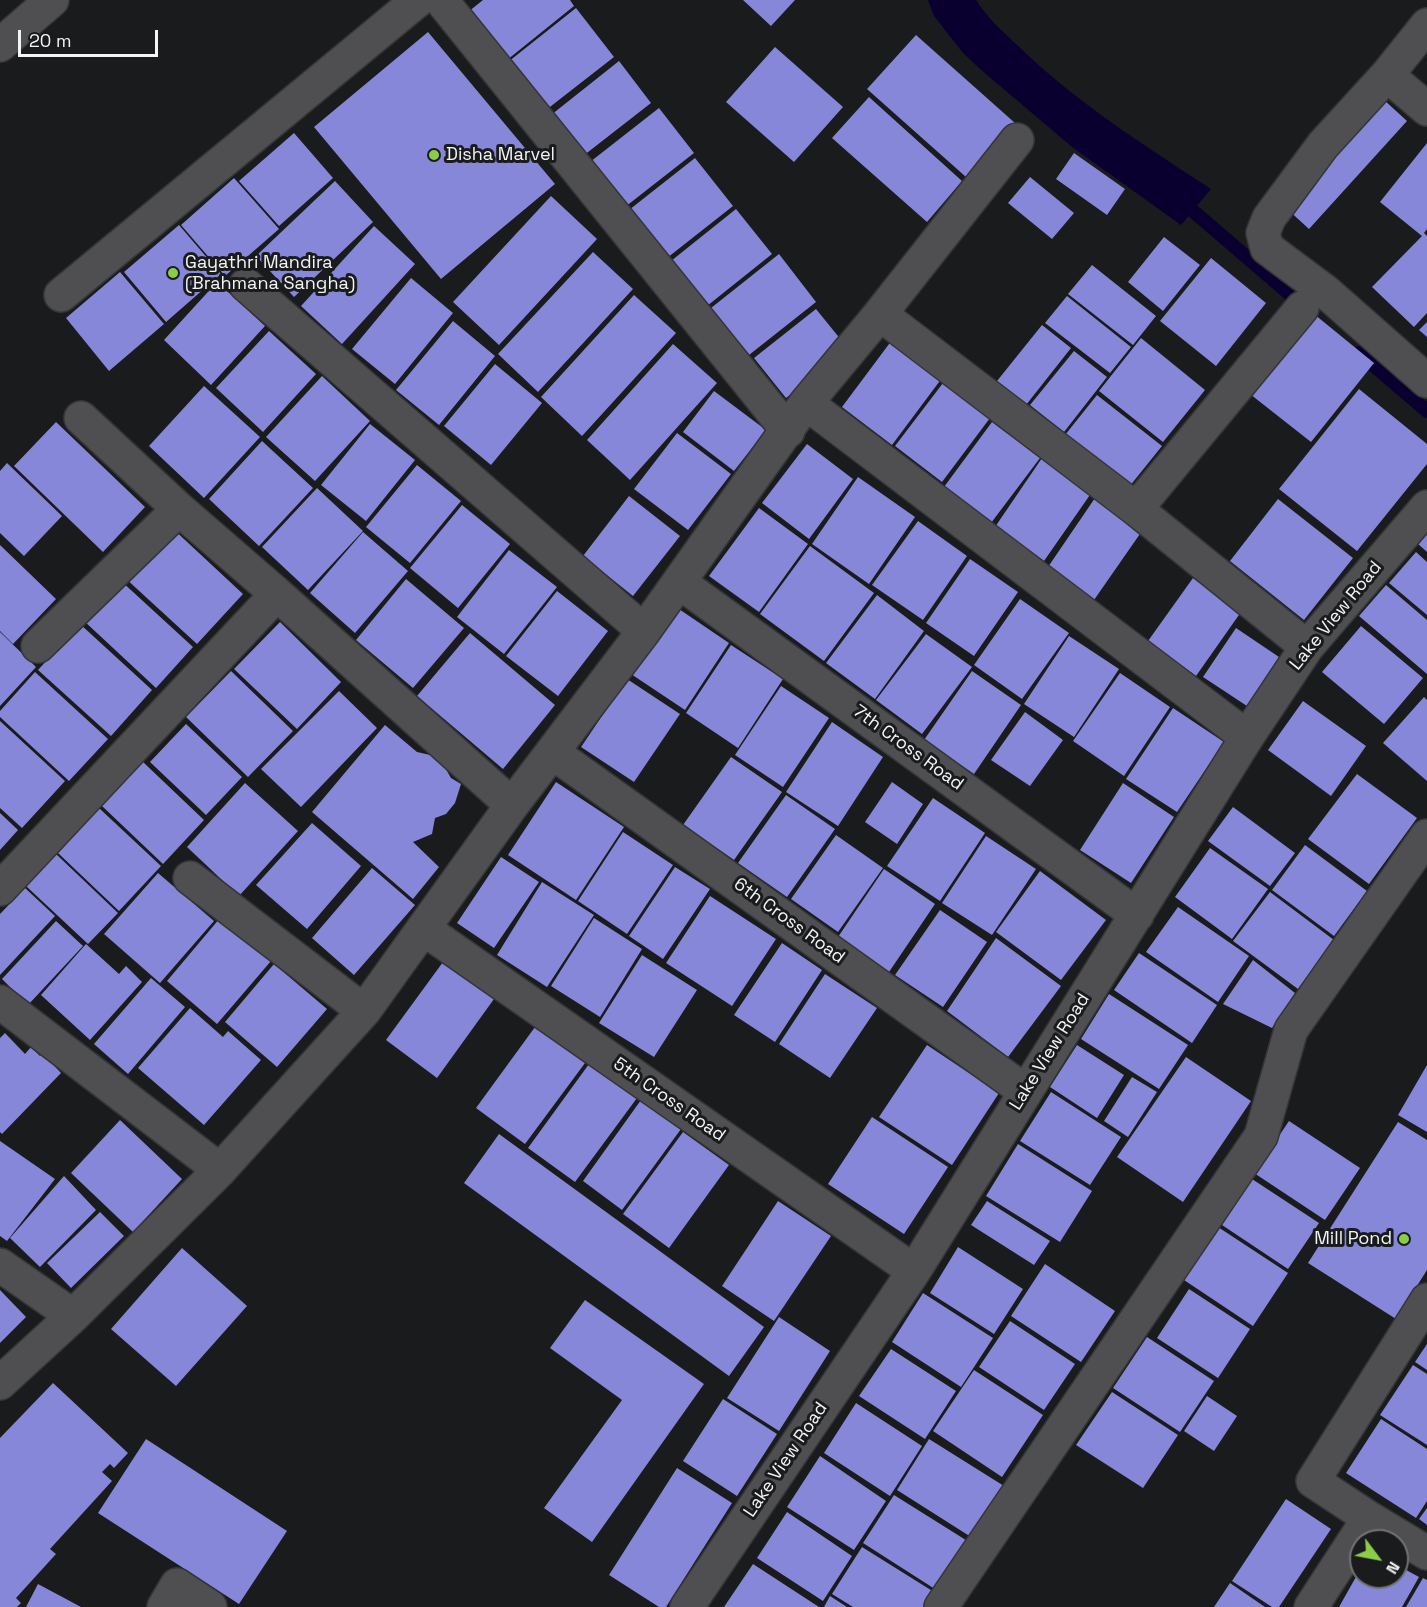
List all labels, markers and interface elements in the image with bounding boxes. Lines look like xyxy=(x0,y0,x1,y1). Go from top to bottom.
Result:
scale bar xyxy=(21,18,160,56)
text: 20 m xyxy=(29,29,72,52)
place label: Disha Marvel xyxy=(446,144,555,166)
marker: Disha Marvel xyxy=(427,148,441,162)
place label: Gayathri Mandira (Brahmana Sangha) xyxy=(185,252,355,294)
marker: Gayathri Mandira (Brahmana Sangha) xyxy=(166,266,180,280)
street label: Lake View Road xyxy=(1285,557,1387,675)
street label: 7th Cross Road xyxy=(849,701,967,795)
street label: 6th Cross Road xyxy=(729,874,849,968)
street label: Lake View Road xyxy=(1005,989,1095,1115)
street label: 5th Cross Road xyxy=(609,1053,729,1147)
place label: Mill Pond xyxy=(1314,1228,1392,1250)
marker: Mill Pond xyxy=(1397,1232,1411,1246)
street label: Lake View Road xyxy=(740,1398,832,1522)
north arrow xyxy=(1349,1529,1409,1589)
text: N xyxy=(1381,1558,1405,1578)

